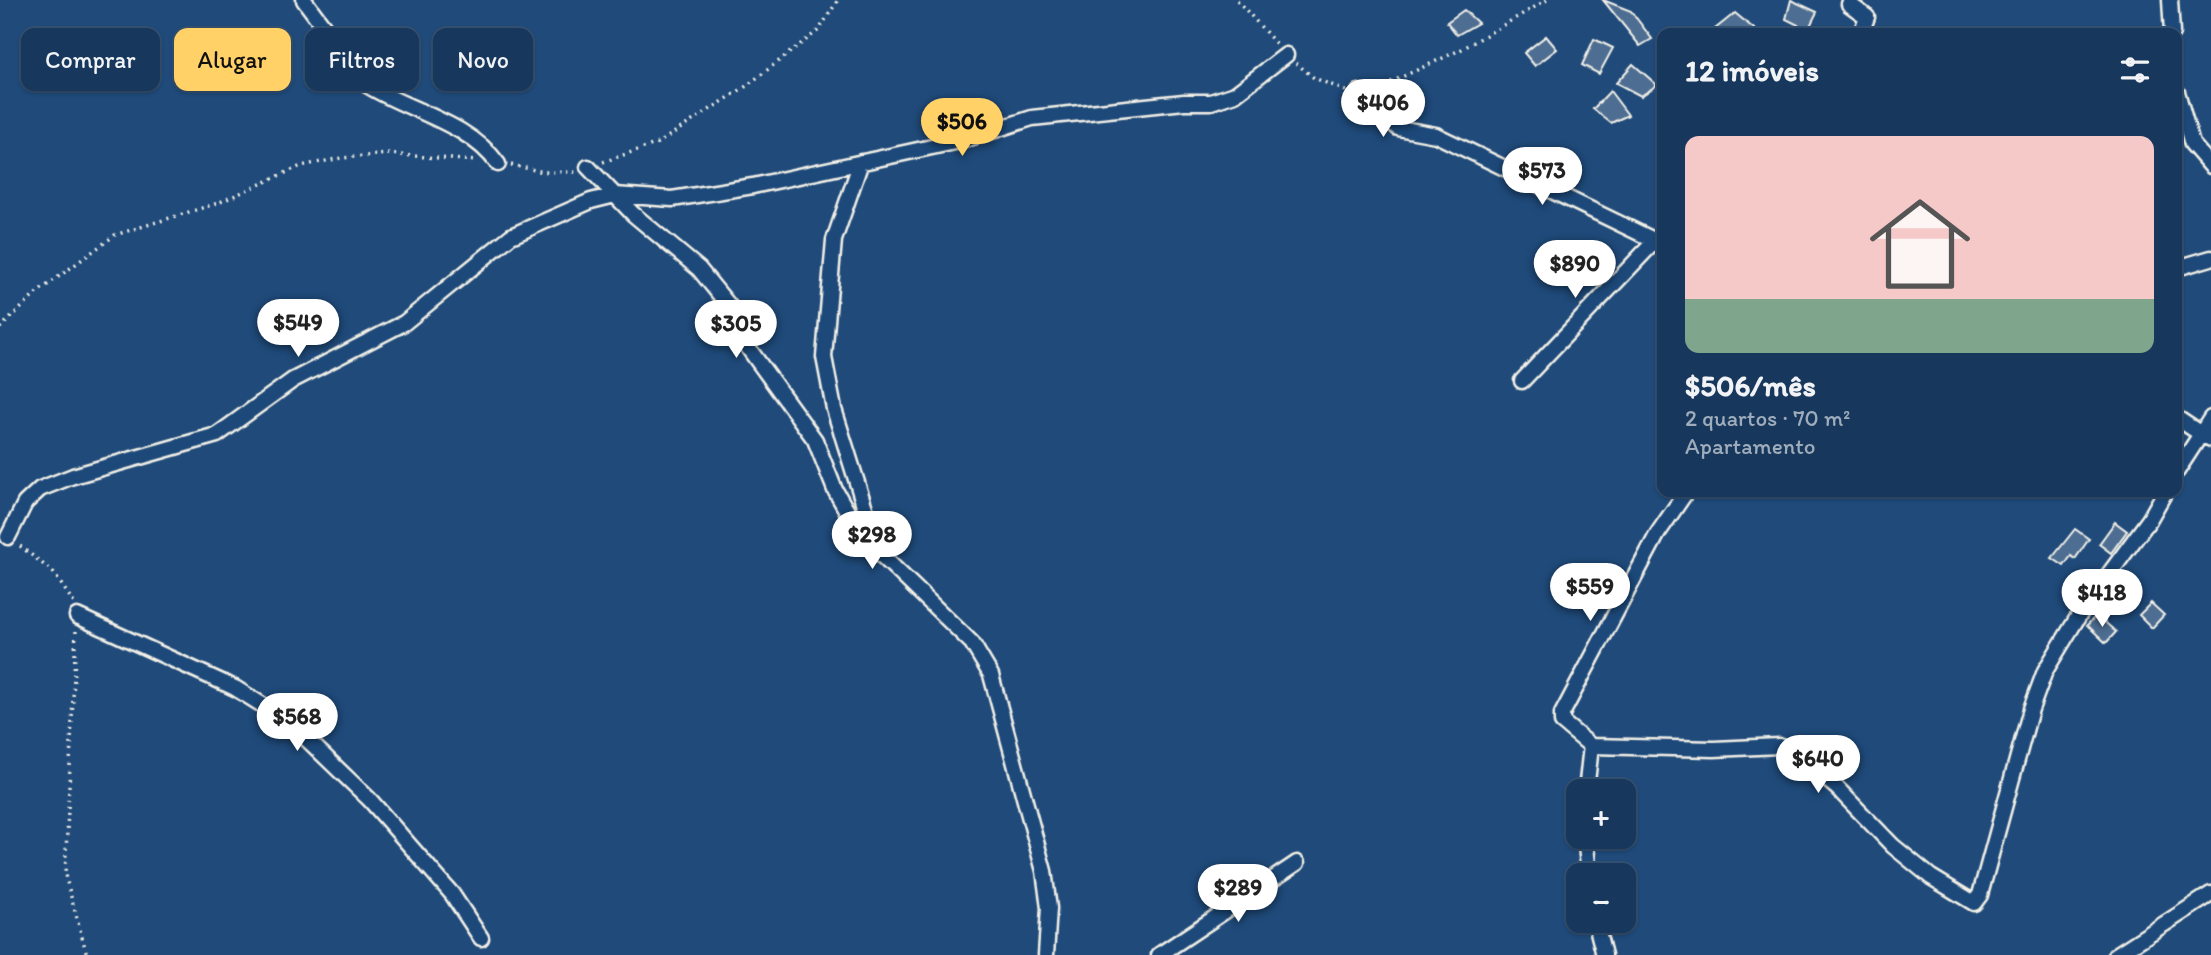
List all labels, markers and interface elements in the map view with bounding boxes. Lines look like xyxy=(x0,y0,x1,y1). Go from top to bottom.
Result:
chip: Comprar xyxy=(21,28,160,91)
chip: Alugar xyxy=(174,28,291,91)
chip: Filtros xyxy=(305,28,419,91)
chip: Novo xyxy=(433,28,533,91)
icon: filters xyxy=(2116,51,2154,89)
text: 12 imóveis xyxy=(1685,52,1819,89)
pin: $406 xyxy=(1342,80,1424,139)
text: $406 xyxy=(1357,88,1409,116)
pin: $506 xyxy=(921,99,1003,158)
text: $506 xyxy=(937,107,987,135)
pin: $573 xyxy=(1501,148,1583,207)
text: $573 xyxy=(1518,156,1566,184)
icon: home xyxy=(1857,181,1983,307)
pin: $890 xyxy=(1534,240,1616,300)
text: $890 xyxy=(1550,249,1600,277)
pin: $549 xyxy=(257,300,339,359)
pin: $305 xyxy=(695,300,777,360)
text: $549 xyxy=(273,308,323,336)
text: $305 xyxy=(711,309,761,337)
text: $506/mês xyxy=(1685,367,1816,404)
text: 2 quartos · 70 m² xyxy=(1685,404,1850,432)
text: Apartamento xyxy=(1685,432,1816,460)
pin: $298 xyxy=(831,512,913,571)
text: $298 xyxy=(848,520,896,548)
pin: $559 xyxy=(1549,564,1631,623)
pin: $418 xyxy=(2061,570,2143,629)
text: $559 xyxy=(1566,572,1614,600)
text: $418 xyxy=(2078,578,2126,606)
pin: $568 xyxy=(256,694,338,753)
text: $568 xyxy=(273,702,321,730)
pin: $640 xyxy=(1777,736,1859,795)
text: $640 xyxy=(1792,744,1844,772)
map controls xyxy=(1566,779,1636,933)
button: + xyxy=(1566,779,1636,849)
button: − xyxy=(1566,863,1636,933)
pin: $289 xyxy=(1197,864,1279,924)
text: $289 xyxy=(1214,873,1262,901)

